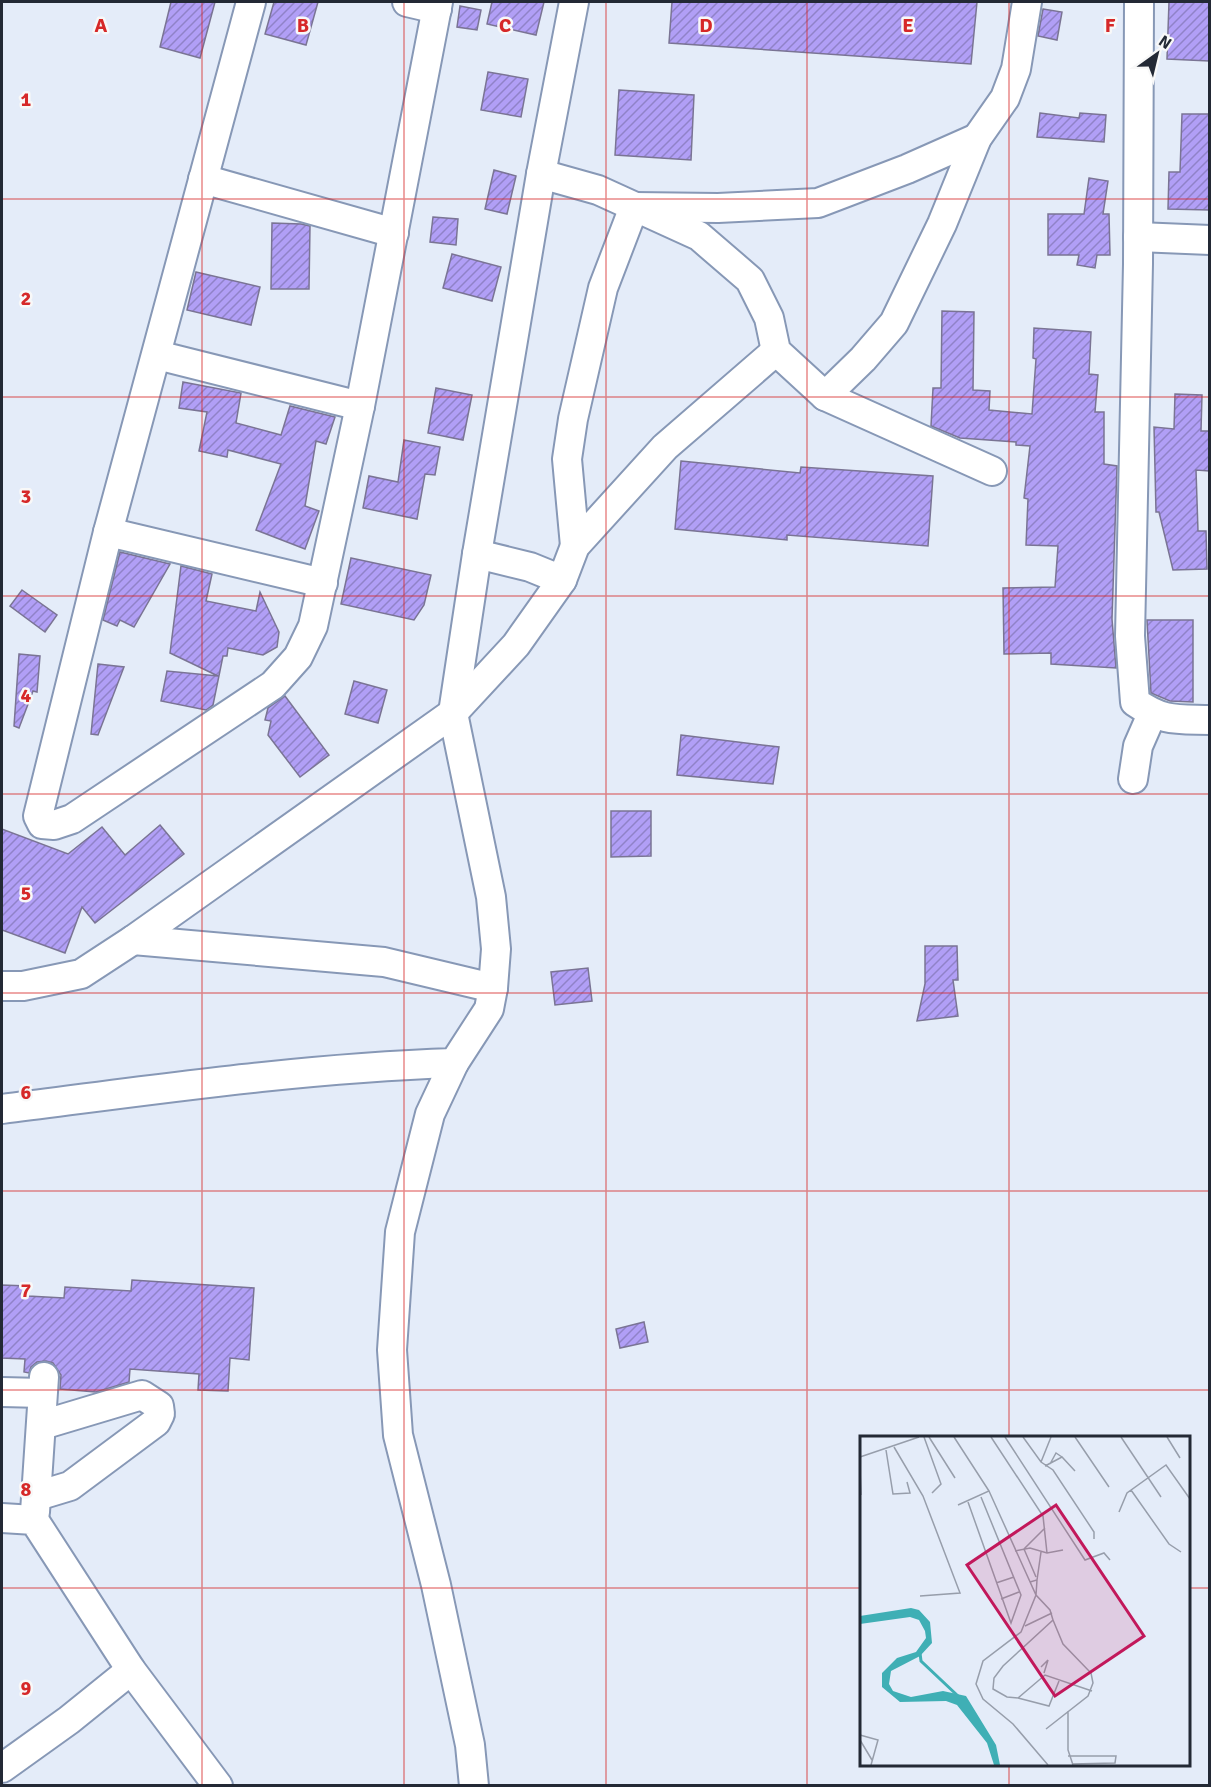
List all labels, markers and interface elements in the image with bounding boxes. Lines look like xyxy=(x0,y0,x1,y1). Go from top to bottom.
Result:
text: A xyxy=(95,13,108,38)
text: B xyxy=(297,13,309,38)
text: C xyxy=(499,13,511,38)
text: D xyxy=(699,13,713,38)
text: E xyxy=(902,13,914,38)
text: F xyxy=(1105,13,1116,38)
north arrow xyxy=(1127,24,1187,84)
text: N xyxy=(1155,31,1175,54)
text: 1 xyxy=(21,87,32,112)
text: 2 xyxy=(21,286,31,311)
text: 3 xyxy=(21,484,31,509)
text: 4 xyxy=(21,683,32,708)
text: 5 xyxy=(21,881,31,906)
text: 6 xyxy=(21,1080,32,1105)
text: 7 xyxy=(21,1278,32,1303)
inset map xyxy=(860,1436,1190,1766)
text: 8 xyxy=(21,1477,32,1502)
text: 9 xyxy=(21,1676,32,1701)

